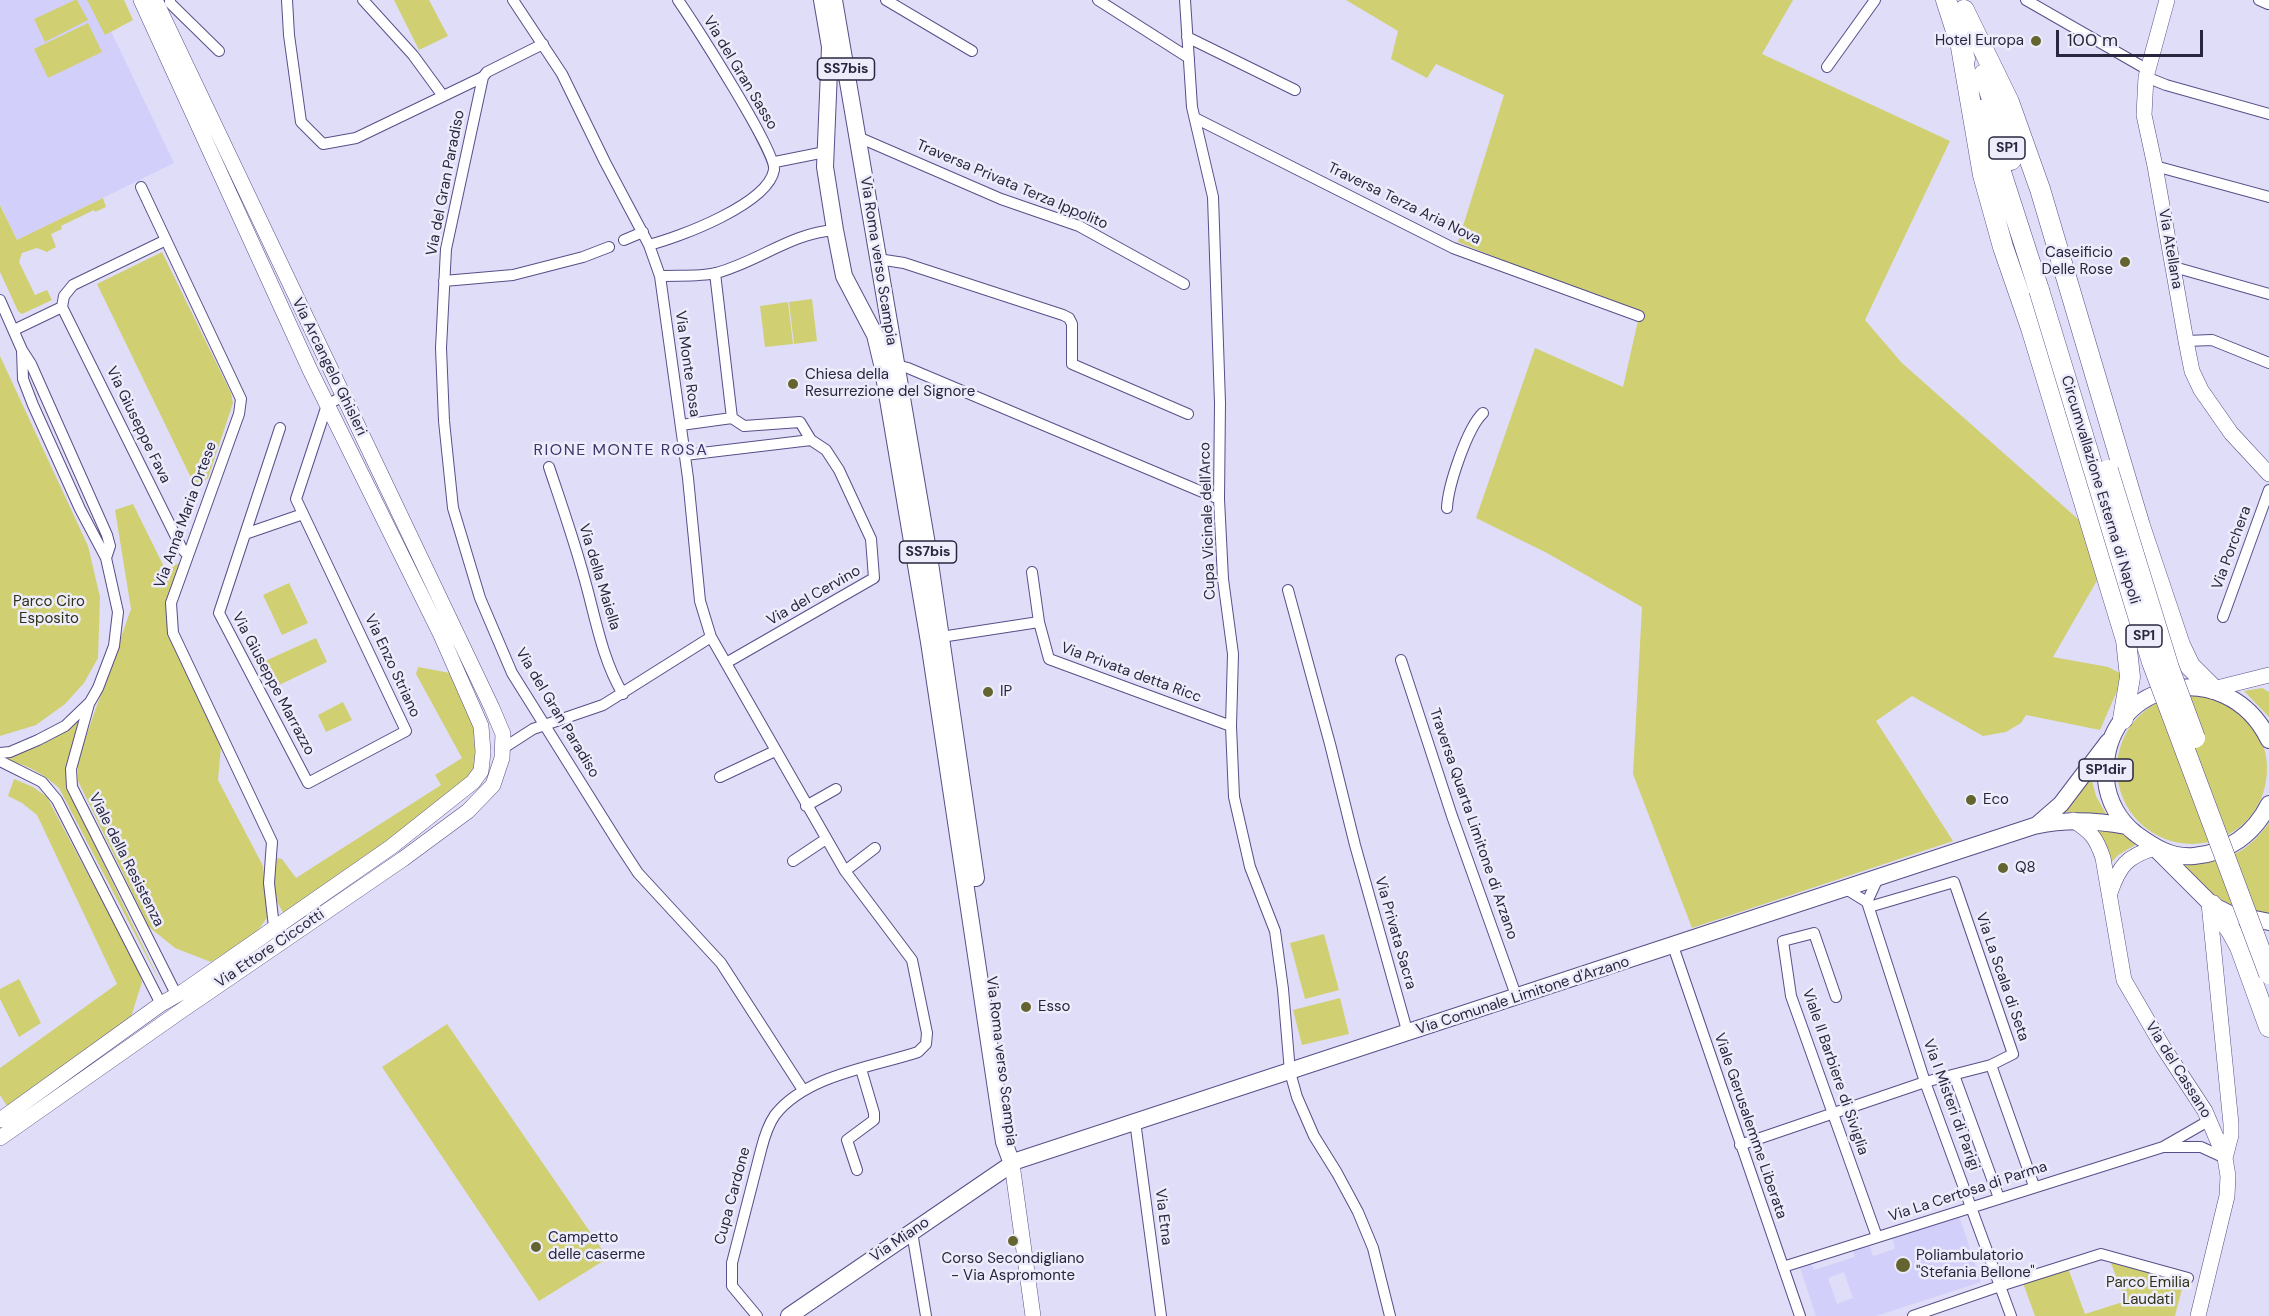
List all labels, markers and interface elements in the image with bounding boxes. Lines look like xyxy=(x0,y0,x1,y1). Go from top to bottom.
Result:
street label: Via del Gran Sasso xyxy=(699,13,781,133)
scale bar xyxy=(2059,18,2206,56)
text: 100 m xyxy=(2067,28,2118,52)
place label: Hotel Europa xyxy=(1935,32,2024,50)
marker: Hotel Europa xyxy=(2029,34,2043,48)
road number: SS7bis xyxy=(818,58,874,80)
street label: Via del Gran Paradiso xyxy=(423,108,469,258)
street label: Traversa Privata Terza Ippolito xyxy=(913,136,1111,234)
road number: SP1 xyxy=(1989,137,2025,159)
street label: Traversa Terza Aria Nova xyxy=(1324,159,1484,249)
street label: Via Roma verso Scampia xyxy=(856,175,900,347)
street label: Via Atellana xyxy=(2154,208,2186,290)
place label: Caseificio Delle Rose xyxy=(2042,244,2113,279)
marker: Caseificio Delle Rose xyxy=(2118,255,2132,269)
street label: Via Arcangelo Ghisleri xyxy=(288,295,370,439)
street label: Via Monte Rosa xyxy=(671,310,703,418)
street label: Via Giuseppe Fava xyxy=(102,364,174,486)
place label: Chiesa della Resurrezione del Signore xyxy=(805,366,975,401)
street label: Circumvallazione Esterna di Napoli xyxy=(2057,374,2143,606)
marker: Chiesa della Resurrezione del Signore xyxy=(786,377,800,391)
street label: Via Anna Maria Ortese xyxy=(151,439,221,591)
district label: RIONE MONTE ROSA xyxy=(534,441,708,461)
street label: Cupa Vicinale dell'Arco xyxy=(1196,442,1220,600)
street label: Via Porchera xyxy=(2209,504,2255,592)
street label: Via della Maiella xyxy=(574,522,624,632)
road number: SS7bis xyxy=(900,541,956,563)
street label: Via del Cervino xyxy=(764,562,864,630)
park label: Parco Ciro Esposito xyxy=(13,593,85,628)
street label: Via Giuseppe Marrazzo xyxy=(228,609,318,759)
street label: Via Enzo Striano xyxy=(360,611,424,721)
road number: SP1 xyxy=(2126,625,2162,647)
street label: Via Privata detta Ricc xyxy=(1058,639,1204,707)
street label: Via del Gran Paradiso xyxy=(511,645,603,781)
place label: IP xyxy=(1000,683,1012,701)
marker: IP xyxy=(981,685,995,699)
street label: Traversa Quarta Limitone di Arzano xyxy=(1425,706,1521,942)
road number: SP1dir xyxy=(2079,759,2133,781)
street label: Viale della Resistenza xyxy=(84,790,168,930)
place label: Eco xyxy=(1983,791,2009,809)
marker: Eco xyxy=(1964,793,1978,807)
place label: Q8 xyxy=(2015,859,2036,877)
marker: Q8 xyxy=(1996,861,2010,875)
street label: Via Privata Sacra xyxy=(1370,875,1420,991)
street label: Via Ettore Ciccotti xyxy=(212,906,328,992)
street label: Via La Scala di Seta xyxy=(1972,910,2032,1044)
street label: Via Comunale Limitone d'Arzano xyxy=(1414,953,1632,1039)
street label: Via Roma verso Scampia xyxy=(982,975,1020,1147)
street label: Viale Il Barbiere di Siviglia xyxy=(1798,986,1872,1158)
place label: Esso xyxy=(1038,998,1070,1016)
marker: Esso xyxy=(1019,1000,1033,1014)
street label: Via del Cassano xyxy=(2141,1018,2215,1122)
street label: Viale Gerusalemme Liberata xyxy=(1710,1031,1790,1221)
street label: Via I Misteri di Parigi xyxy=(1919,1037,1983,1173)
street label: Cupa Cardone xyxy=(711,1145,755,1247)
street label: Via La Certosa di Parma xyxy=(1887,1158,2049,1226)
street label: Via Etna xyxy=(1151,1188,1175,1246)
street label: Via Miano xyxy=(867,1214,933,1266)
place label: Campetto delle caserme xyxy=(548,1229,645,1264)
marker: Corso Secondigliano - Via Aspromonte xyxy=(1006,1234,1020,1248)
marker: Campetto delle caserme xyxy=(529,1240,543,1254)
place label: Poliambulatorio "Stefania Bellone" xyxy=(1916,1247,2035,1282)
place label: Corso Secondigliano - Via Aspromonte xyxy=(942,1250,1084,1285)
marker: Poliambulatorio "Stefania Bellone" xyxy=(1894,1256,1912,1274)
park label: Parco Emilia Laudati xyxy=(2106,1274,2190,1309)

